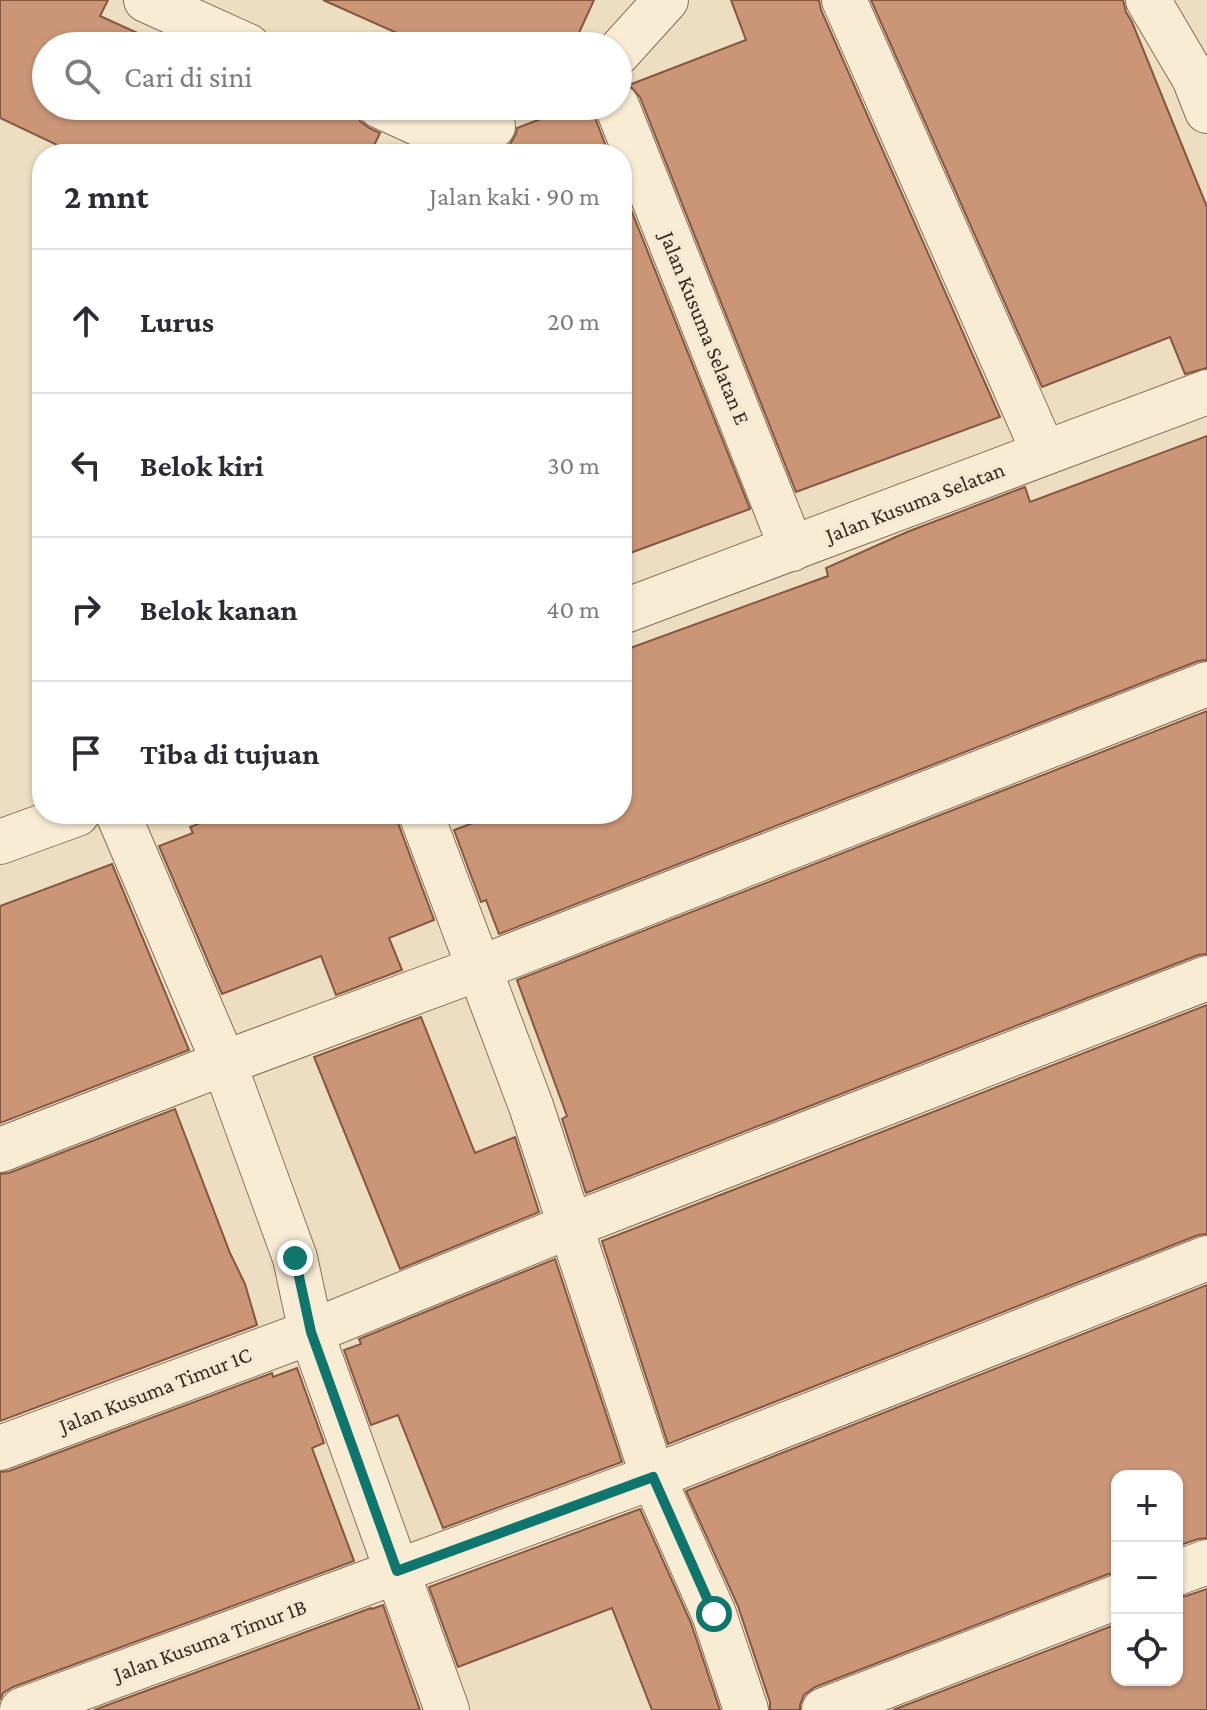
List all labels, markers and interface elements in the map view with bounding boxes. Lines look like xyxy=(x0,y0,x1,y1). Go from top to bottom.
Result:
search box xyxy=(32,32,632,120)
icon: search xyxy=(60,54,104,98)
text: Cari di sini xyxy=(124,60,252,93)
text: 2 mnt xyxy=(64,178,148,215)
text: Jalan kaki · 90 m xyxy=(429,182,600,211)
street label: Jalan Kusuma Selatan E xyxy=(654,226,755,428)
icon: ahead xyxy=(64,299,108,343)
text: Lurus xyxy=(140,305,214,338)
text: 20 m xyxy=(547,307,600,336)
icon: left xyxy=(64,443,108,487)
text: Belok kiri xyxy=(140,449,264,482)
text: 30 m xyxy=(547,451,600,480)
street label: Jalan Kusuma Selatan xyxy=(820,456,1008,548)
icon: right xyxy=(64,587,108,631)
text: Belok kanan xyxy=(140,593,298,626)
text: 40 m xyxy=(546,595,600,624)
icon: arrive xyxy=(64,731,108,775)
text: Tiba di tujuan xyxy=(140,737,319,770)
route end xyxy=(277,1240,313,1276)
street label: Jalan Kusuma Timur 1C xyxy=(53,1342,255,1439)
map controls xyxy=(1111,1470,1183,1686)
button: + xyxy=(1111,1470,1183,1542)
button: − xyxy=(1111,1542,1183,1614)
street label: Jalan Kusuma Timur 1B xyxy=(108,1594,310,1687)
route start xyxy=(696,1596,732,1632)
button: locate xyxy=(1111,1614,1183,1686)

